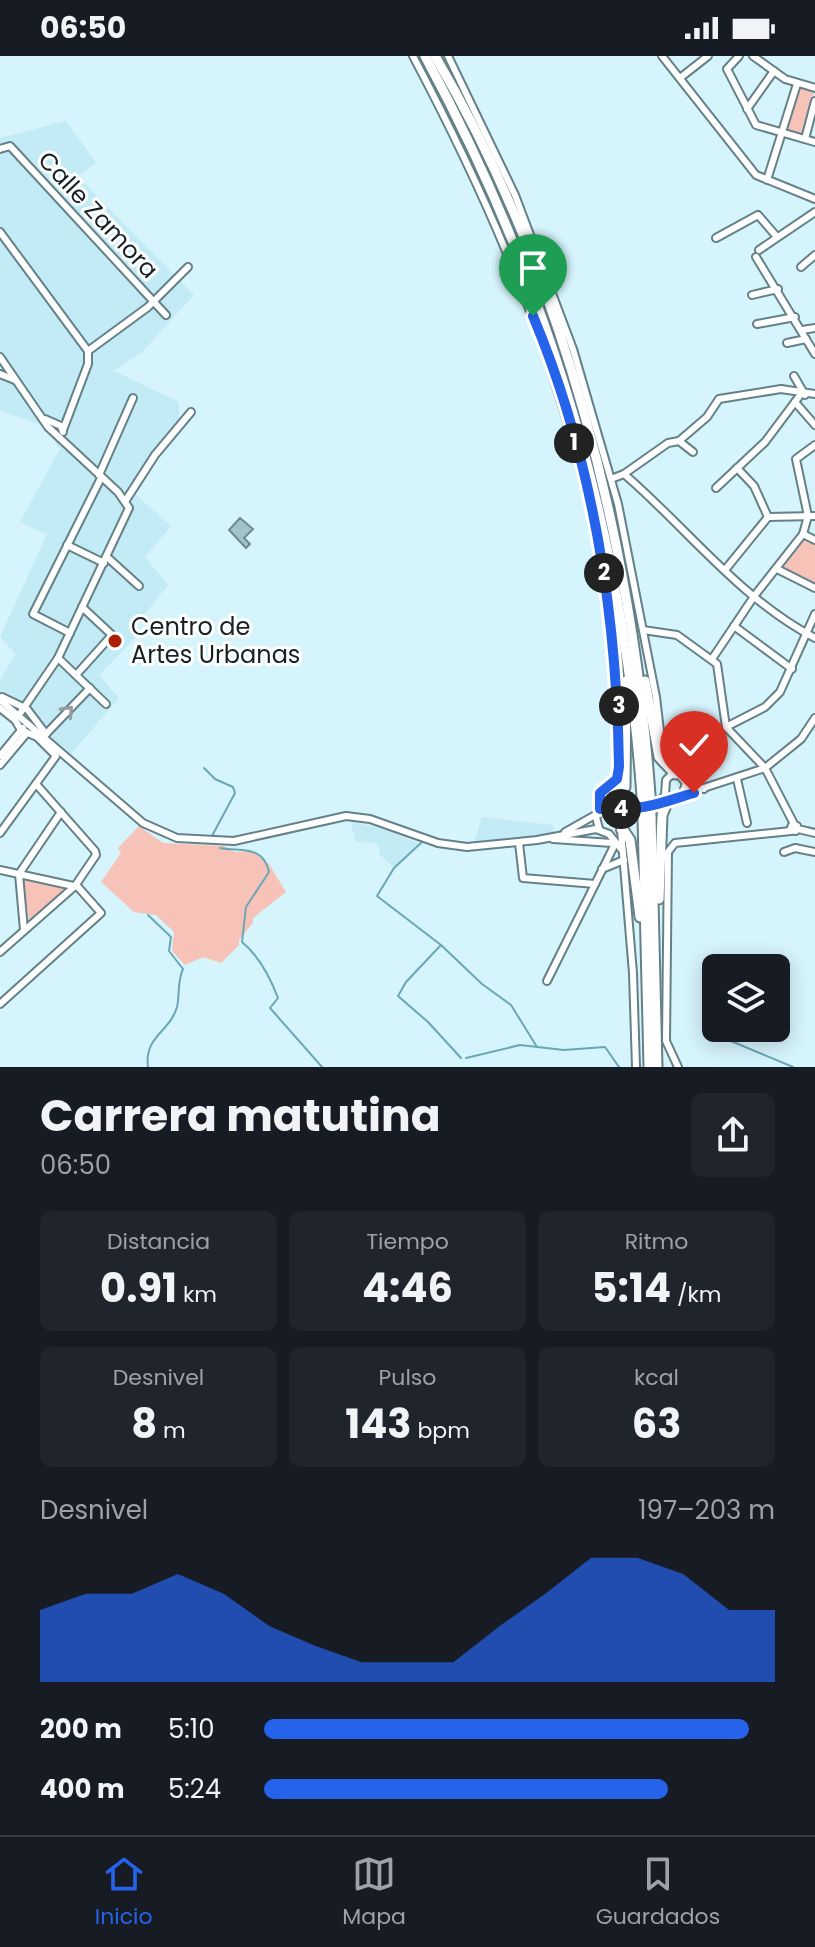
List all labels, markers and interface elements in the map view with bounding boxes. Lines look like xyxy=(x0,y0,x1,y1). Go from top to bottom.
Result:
text: 06:50 xyxy=(40,6,126,49)
street label: Calle Zamora xyxy=(31,144,166,285)
pin xyxy=(499,234,567,316)
icon: arrive xyxy=(511,246,555,290)
pin: 1 xyxy=(554,423,594,463)
text: 1 xyxy=(570,427,578,458)
pin: 2 xyxy=(584,553,624,593)
text: 2 xyxy=(598,557,610,588)
place label: Centro de Artes Urbanas xyxy=(131,610,300,671)
marker: Centro de Artes Urbanas xyxy=(106,632,124,650)
pin: 3 xyxy=(599,686,639,726)
text: 3 xyxy=(612,690,626,721)
one-way arrow xyxy=(59,706,73,720)
pin xyxy=(660,711,728,793)
icon: check xyxy=(672,723,716,767)
pin: 4 xyxy=(601,789,641,829)
text: 4 xyxy=(614,793,628,824)
map controls xyxy=(702,954,790,1042)
button: layers xyxy=(702,954,790,1042)
text: Carrera matutina xyxy=(40,1085,441,1146)
button: share xyxy=(691,1093,775,1177)
text: 06:50 xyxy=(40,1147,111,1183)
text: Distancia xyxy=(107,1226,210,1257)
text: Tiempo xyxy=(366,1226,449,1257)
text: Ritmo xyxy=(625,1226,688,1257)
text: 0.91 xyxy=(100,1260,177,1316)
text: 4:46 xyxy=(362,1260,453,1316)
text: 5:14 xyxy=(592,1260,671,1316)
text: km xyxy=(177,1279,217,1310)
text: /km xyxy=(671,1279,721,1310)
text: Desnivel xyxy=(113,1362,204,1393)
text: Pulso xyxy=(379,1362,436,1393)
text: kcal xyxy=(634,1362,679,1393)
text: 8 xyxy=(131,1396,157,1452)
text: 143 xyxy=(345,1396,412,1452)
text: 63 xyxy=(632,1396,681,1452)
text: m xyxy=(157,1415,186,1446)
text: bpm xyxy=(412,1415,470,1446)
text: Desnivel xyxy=(40,1492,148,1528)
text: 197–203 m xyxy=(638,1492,775,1528)
text: 200 m xyxy=(40,1711,122,1747)
text: 5:10 xyxy=(168,1711,215,1747)
text: 400 m xyxy=(40,1771,125,1807)
text: 5:24 xyxy=(168,1771,221,1807)
tab: Inicio xyxy=(95,1852,153,1933)
tab: Mapa xyxy=(342,1852,406,1933)
tab: Guardados xyxy=(596,1852,720,1933)

